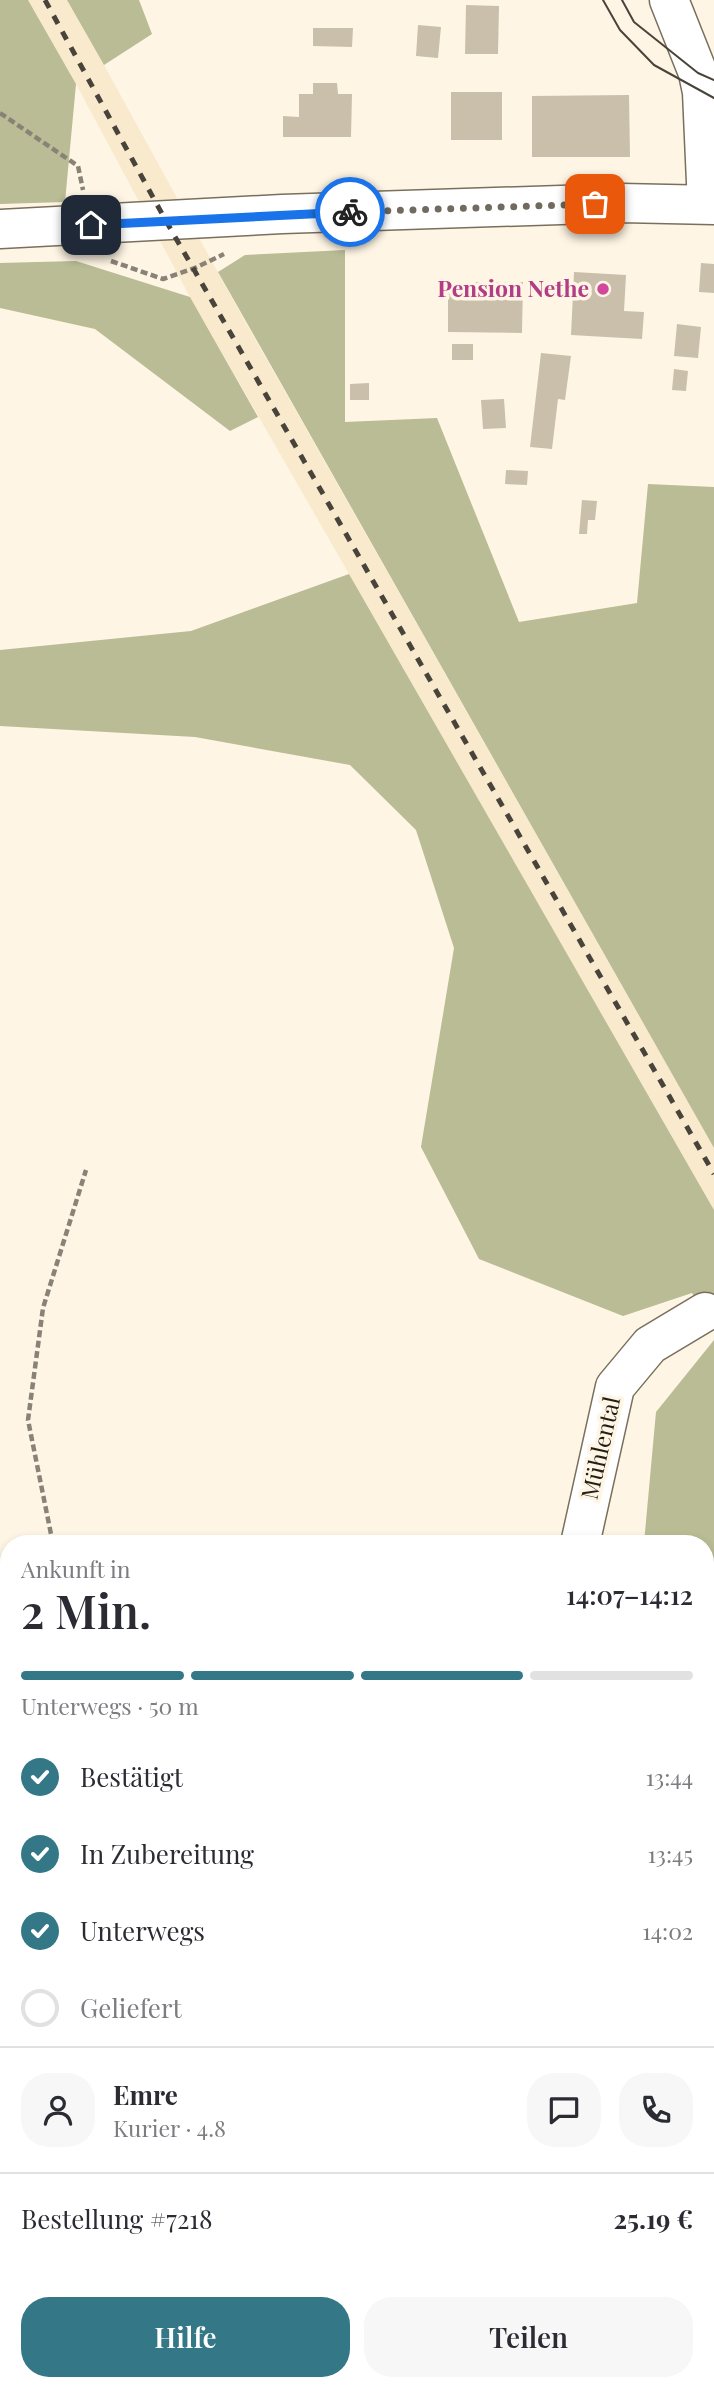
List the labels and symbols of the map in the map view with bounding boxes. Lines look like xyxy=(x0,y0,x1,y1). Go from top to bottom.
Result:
pin xyxy=(565,174,625,234)
courier xyxy=(315,177,385,247)
pin xyxy=(61,195,121,255)
place label: Pension Nethe xyxy=(437,272,589,303)
marker: Pension Nethe xyxy=(595,281,611,297)
street label: Mühlental xyxy=(573,1393,626,1502)

